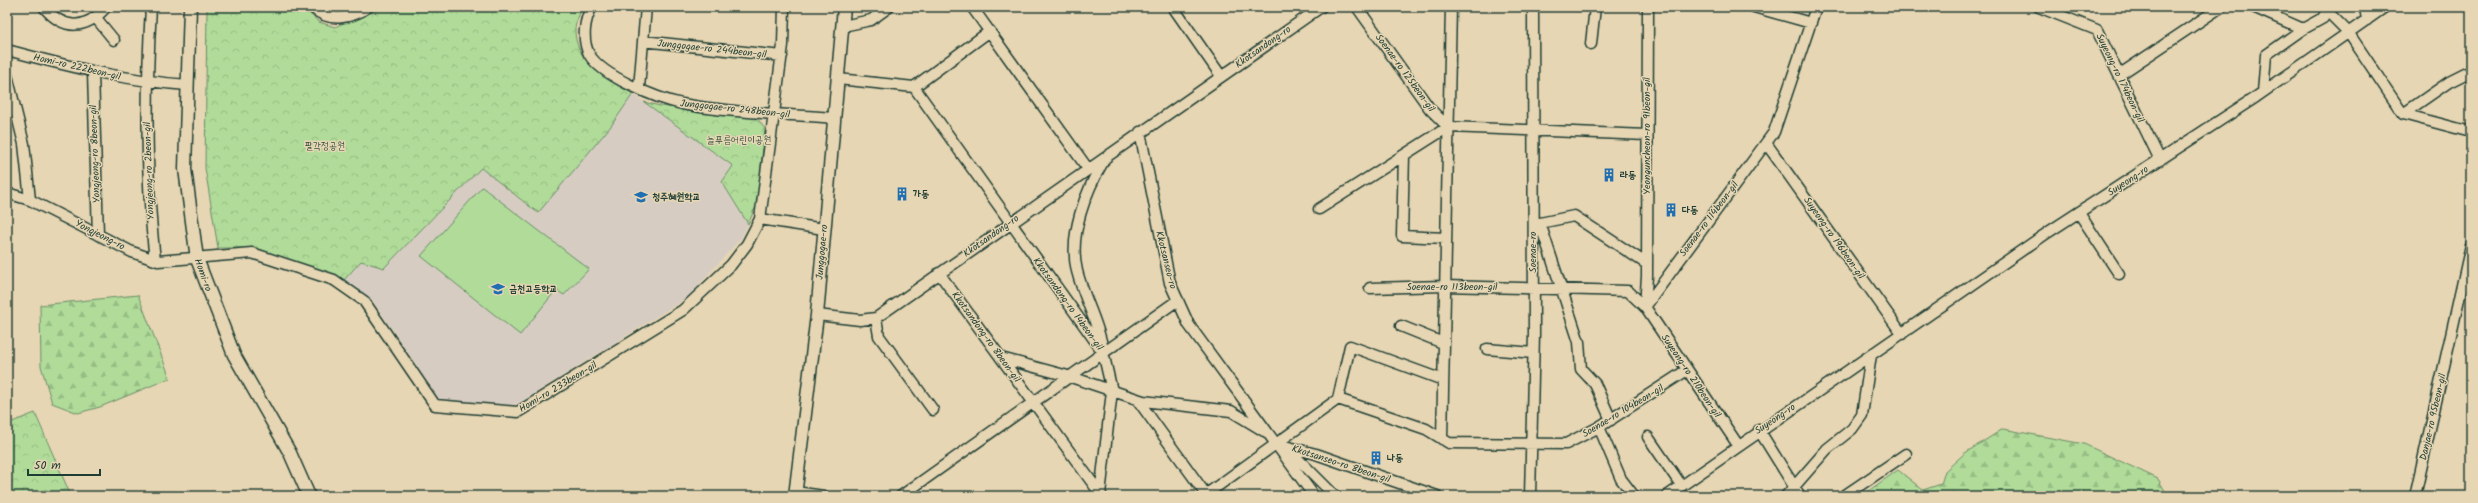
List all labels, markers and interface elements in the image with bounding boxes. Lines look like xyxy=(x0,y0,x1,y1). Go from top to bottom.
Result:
street label: Kkotsandong-ro xyxy=(1232,21,1295,72)
street label: Soenae-ro 125beon-gil xyxy=(1371,31,1439,116)
street label: Suyeong-ro 174beon-gil xyxy=(2091,31,2149,126)
street label: Junggogae-ro 244beon-gil xyxy=(657,35,768,63)
street label: Homi-ro 222beon-gil xyxy=(32,49,123,85)
street label: Yeonguncheon-ro 91beon-gil xyxy=(1639,77,1655,195)
street label: Junggogae-ro 248beon-gil xyxy=(679,95,791,123)
street label: Yongjeong-ro 8beon-gil xyxy=(85,104,105,203)
street label: Yongjeong-ro 2beon-gil xyxy=(139,121,159,220)
park label: 늘푸름어린이공원 xyxy=(707,132,771,148)
park label: 팔각정공원 xyxy=(305,138,345,154)
street label: Suyeong-ro xyxy=(2104,161,2152,200)
building icon: 라동 xyxy=(1601,167,1617,183)
place label: 라동 xyxy=(1620,167,1636,183)
street label: Soenae-ro 114beon-gil xyxy=(1675,177,1743,260)
building icon: 가동 xyxy=(894,186,910,202)
place label: 가동 xyxy=(912,186,929,202)
school or university icon: 청주혜원학교 xyxy=(633,189,649,205)
place label: 청주혜원학교 xyxy=(652,189,700,205)
street label: Suyeong-ro 196beon-gil xyxy=(1799,193,1869,283)
building icon: 다동 xyxy=(1663,202,1679,218)
place label: 다동 xyxy=(1682,202,1698,218)
street label: Kkotsandong-ro xyxy=(960,210,1023,261)
street label: Yongjeong-ro xyxy=(72,216,128,255)
street label: Junggogae-ro xyxy=(812,223,832,280)
street label: Kkotsanseo-ro xyxy=(1151,229,1181,291)
street label: Soenae-ro xyxy=(1525,231,1541,273)
street label: Kkotsandong-ro 14beon-gil xyxy=(1029,254,1108,354)
street label: Homi-ro xyxy=(190,256,216,294)
street label: Soenae-ro 113beon-gil xyxy=(1406,279,1498,295)
school or university icon: 금천고등학교 xyxy=(490,281,506,297)
place label: 금천고등학교 xyxy=(509,281,557,297)
street label: Kkotsandong-ro 8beon-gil xyxy=(947,288,1025,386)
street label: Suyeong-ro 210beon-gil xyxy=(1657,331,1725,422)
street label: Homi-ro 233beon-gil xyxy=(516,357,601,417)
street label: Danjae-ro 95beon-gil xyxy=(2415,371,2451,462)
street label: Soenae-ro 104beon-gil xyxy=(1579,380,1667,442)
street label: Suyeong-ro xyxy=(1751,399,1799,439)
street label: Kkotsanseo-ro 8beon-gil xyxy=(1290,441,1393,488)
building icon: 나동 xyxy=(1368,450,1384,466)
place label: 나동 xyxy=(1387,450,1403,466)
scale bar xyxy=(28,451,100,477)
text: 50 m xyxy=(34,456,61,475)

